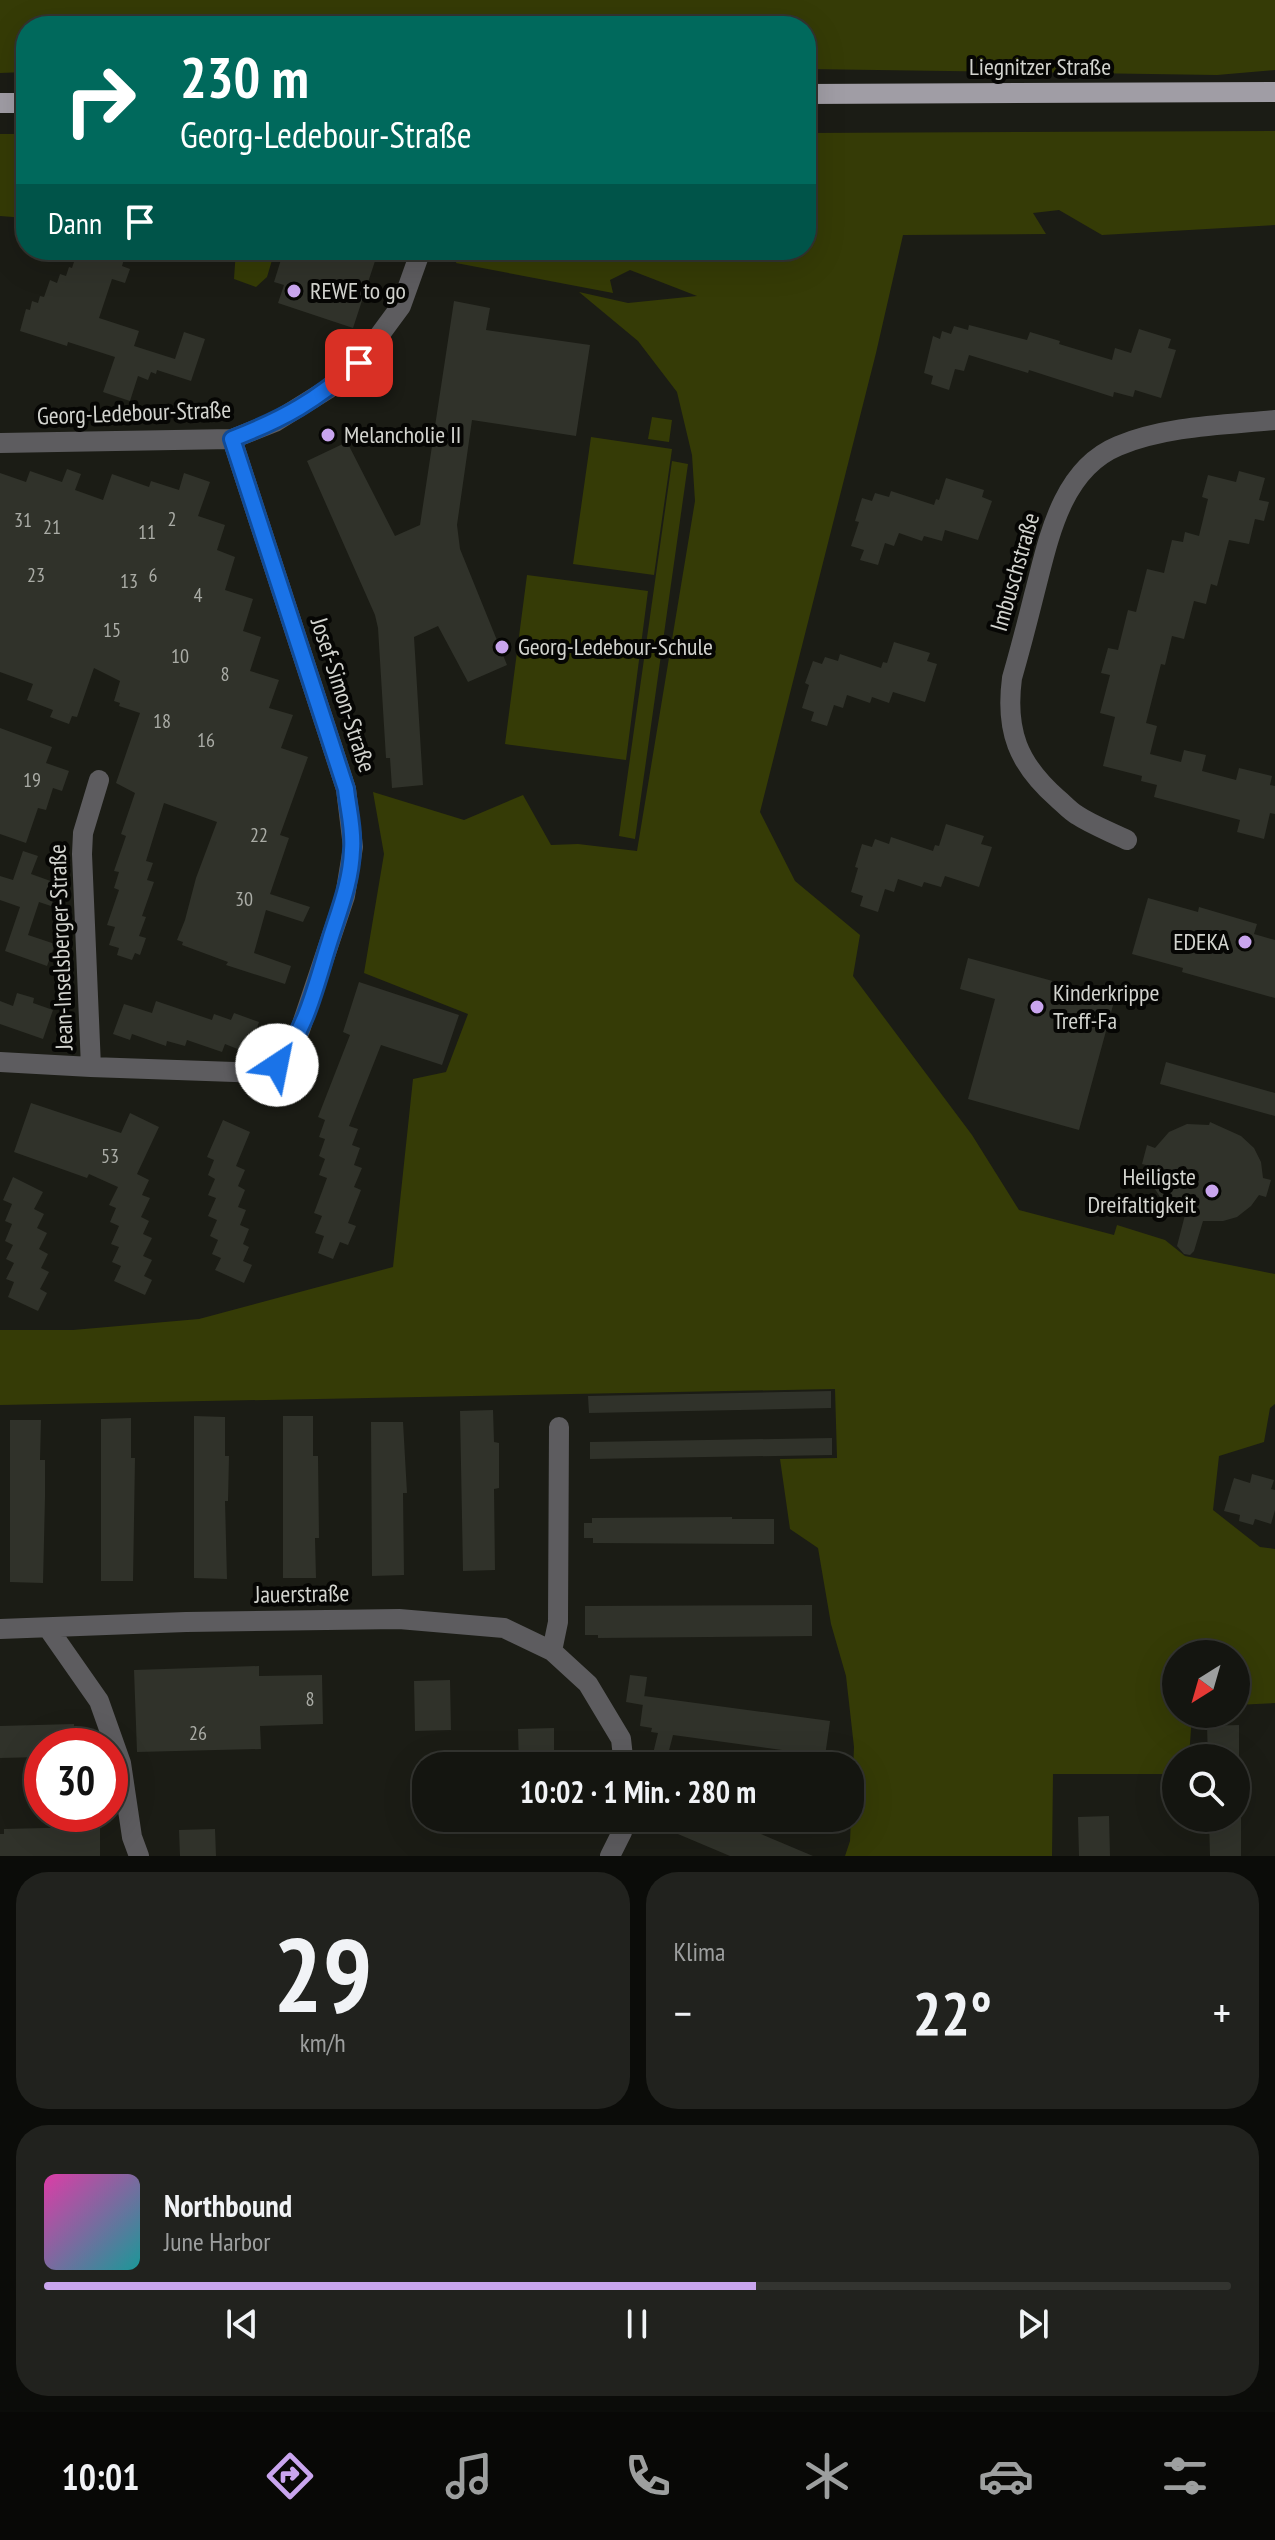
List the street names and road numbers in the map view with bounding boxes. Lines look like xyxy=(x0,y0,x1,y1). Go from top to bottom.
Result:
street label: Liegnitzer Straße xyxy=(969,51,1111,82)
street label: Georg-Ledebour-Straße xyxy=(36,394,232,431)
street label: Imbuschstraße xyxy=(983,509,1046,635)
street label: Josef-Simon-Straße xyxy=(304,613,383,776)
street label: Jean-Inselsberger-Straße xyxy=(41,843,80,1052)
street label: Jauerstraße xyxy=(253,1577,350,1610)

